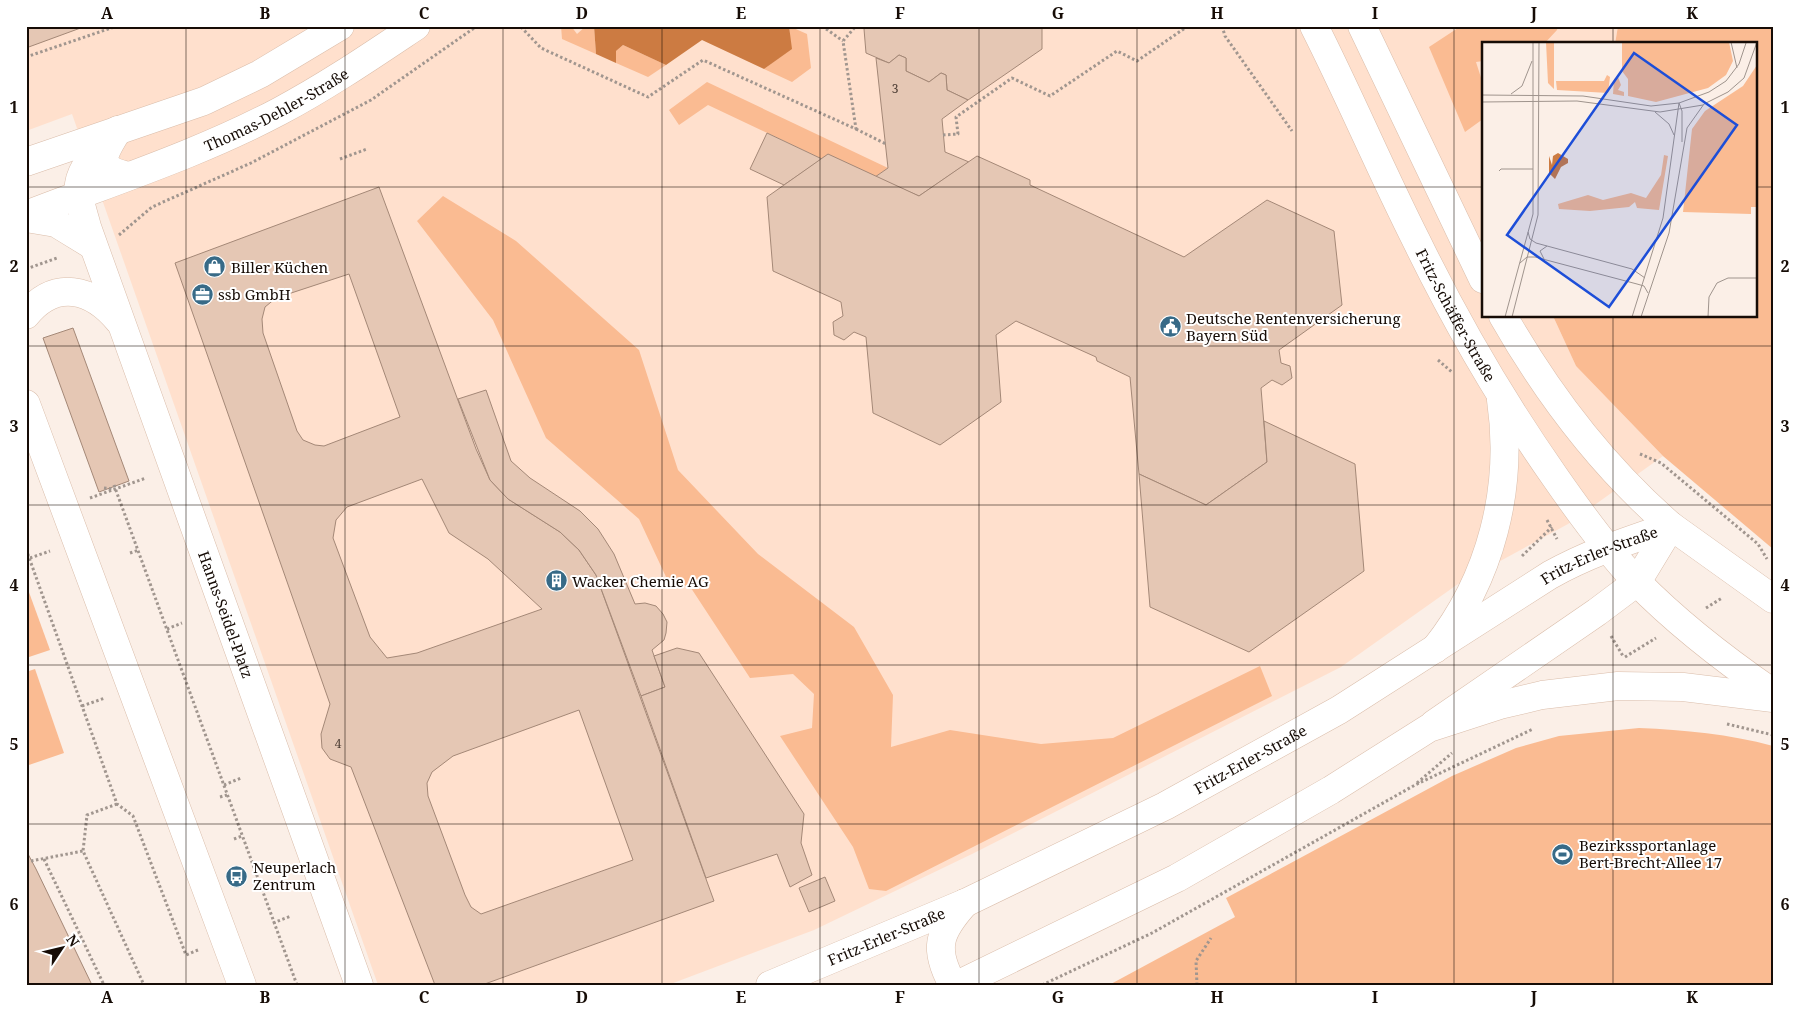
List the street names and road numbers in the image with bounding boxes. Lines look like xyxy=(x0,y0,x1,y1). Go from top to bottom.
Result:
street label: Thomas-Dehler-Straße xyxy=(201,63,352,156)
street label: Fritz-Schäffer-Straße xyxy=(1412,245,1500,385)
street label: Fritz-Erler-Straße xyxy=(1536,521,1660,589)
street label: Hanns-Seidel-Platz xyxy=(194,548,258,681)
street label: Fritz-Erler-Straße xyxy=(1190,720,1310,798)
street label: Fritz-Erler-Straße xyxy=(824,903,948,970)

